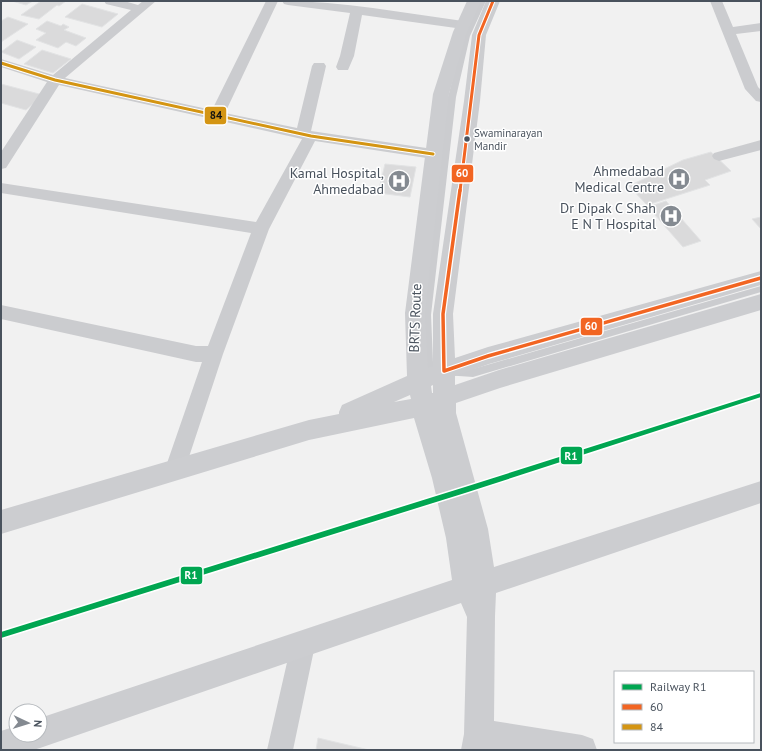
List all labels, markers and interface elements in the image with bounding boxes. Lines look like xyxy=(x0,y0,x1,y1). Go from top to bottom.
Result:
line badge: 84 xyxy=(204,106,227,125)
text: 84 xyxy=(210,108,223,122)
place label: Swaminarayan Mandir xyxy=(474,126,543,153)
marker: Swaminarayan Mandir xyxy=(462,134,472,144)
place label: Ahmedabad Medical Centre xyxy=(575,162,664,196)
place label: Kamal Hospital, Ahmedabad xyxy=(290,164,384,198)
line badge: 60 xyxy=(451,164,474,183)
text: 60 xyxy=(456,166,468,180)
hospital icon: Ahmedabad Medical Centre xyxy=(666,166,692,192)
hospital icon: Kamal Hospital, Ahmedabad xyxy=(386,168,412,194)
place label: Dr Dipak C Shah E N T Hospital xyxy=(560,199,656,233)
hospital icon: Dr Dipak C Shah E N T Hospital xyxy=(658,203,684,229)
street label: BRTS Route xyxy=(405,283,425,353)
line badge: 60 xyxy=(580,317,603,336)
text: 60 xyxy=(585,319,597,333)
line badge: R1 xyxy=(560,446,583,465)
text: R1 xyxy=(565,449,577,463)
line badge: R1 xyxy=(180,566,203,585)
text: R1 xyxy=(185,568,197,582)
legend xyxy=(614,671,754,743)
text: Railway R1 xyxy=(650,679,707,694)
text: 60 xyxy=(650,699,664,714)
north arrow xyxy=(8,703,48,743)
text: 84 xyxy=(650,719,664,734)
text: N xyxy=(31,720,45,728)

